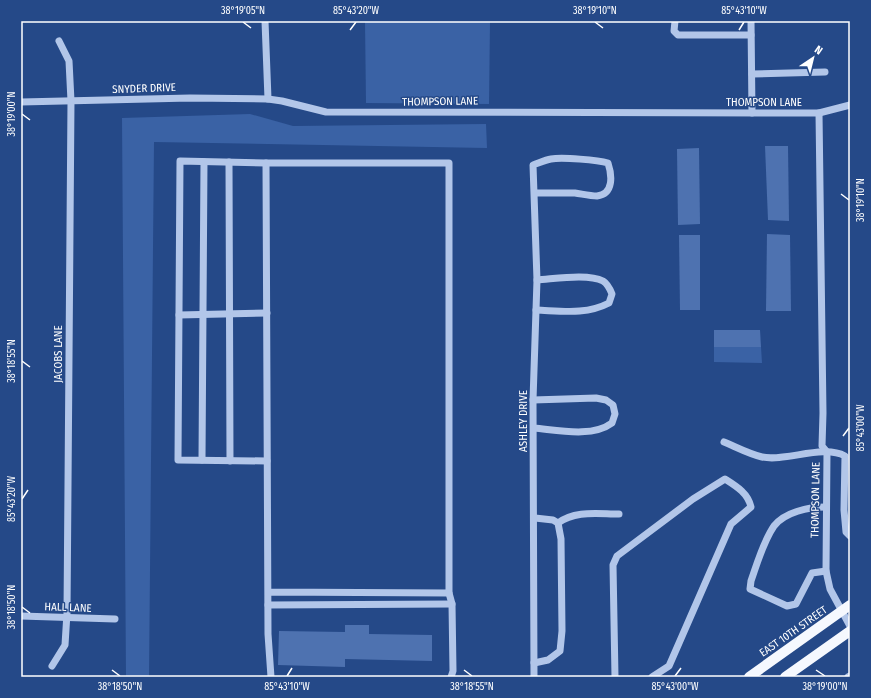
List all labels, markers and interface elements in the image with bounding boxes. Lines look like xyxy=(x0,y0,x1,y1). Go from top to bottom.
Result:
text: 38°19'05"N xyxy=(221,5,265,17)
text: 85°43'20"W xyxy=(333,5,380,17)
text: 38°19'10"N xyxy=(573,5,617,17)
text: 85°43'10"W xyxy=(721,5,767,17)
north arrow xyxy=(793,38,833,78)
text: N xyxy=(812,43,825,57)
street label: SNYDER DRIVE xyxy=(112,81,176,96)
text: 38°19'00"N xyxy=(6,91,18,137)
street label: THOMPSON LANE xyxy=(402,94,478,109)
street label: THOMPSON LANE xyxy=(726,96,802,109)
text: 38°19'10"N xyxy=(855,178,867,222)
street label: JACOBS LANE xyxy=(52,325,65,383)
text: 38°18'55"N xyxy=(6,339,18,383)
street label: ASHLEY DRIVE xyxy=(517,390,530,452)
text: 85°43'00"W xyxy=(855,404,867,451)
street label: THOMPSON LANE xyxy=(808,462,823,538)
text: 85°43'20"W xyxy=(6,475,18,522)
text: 38°18'50"N xyxy=(6,585,18,629)
street label: HALL LANE xyxy=(44,600,92,615)
street label: EAST 10TH STREET xyxy=(757,603,830,660)
text: 38°18'50"N xyxy=(98,681,142,693)
text: 85°43'10"W xyxy=(264,681,310,693)
text: 38°18'55"N xyxy=(450,681,494,693)
text: 85°43'00"W xyxy=(652,681,699,693)
text: 38°19'00"N xyxy=(802,681,848,693)

